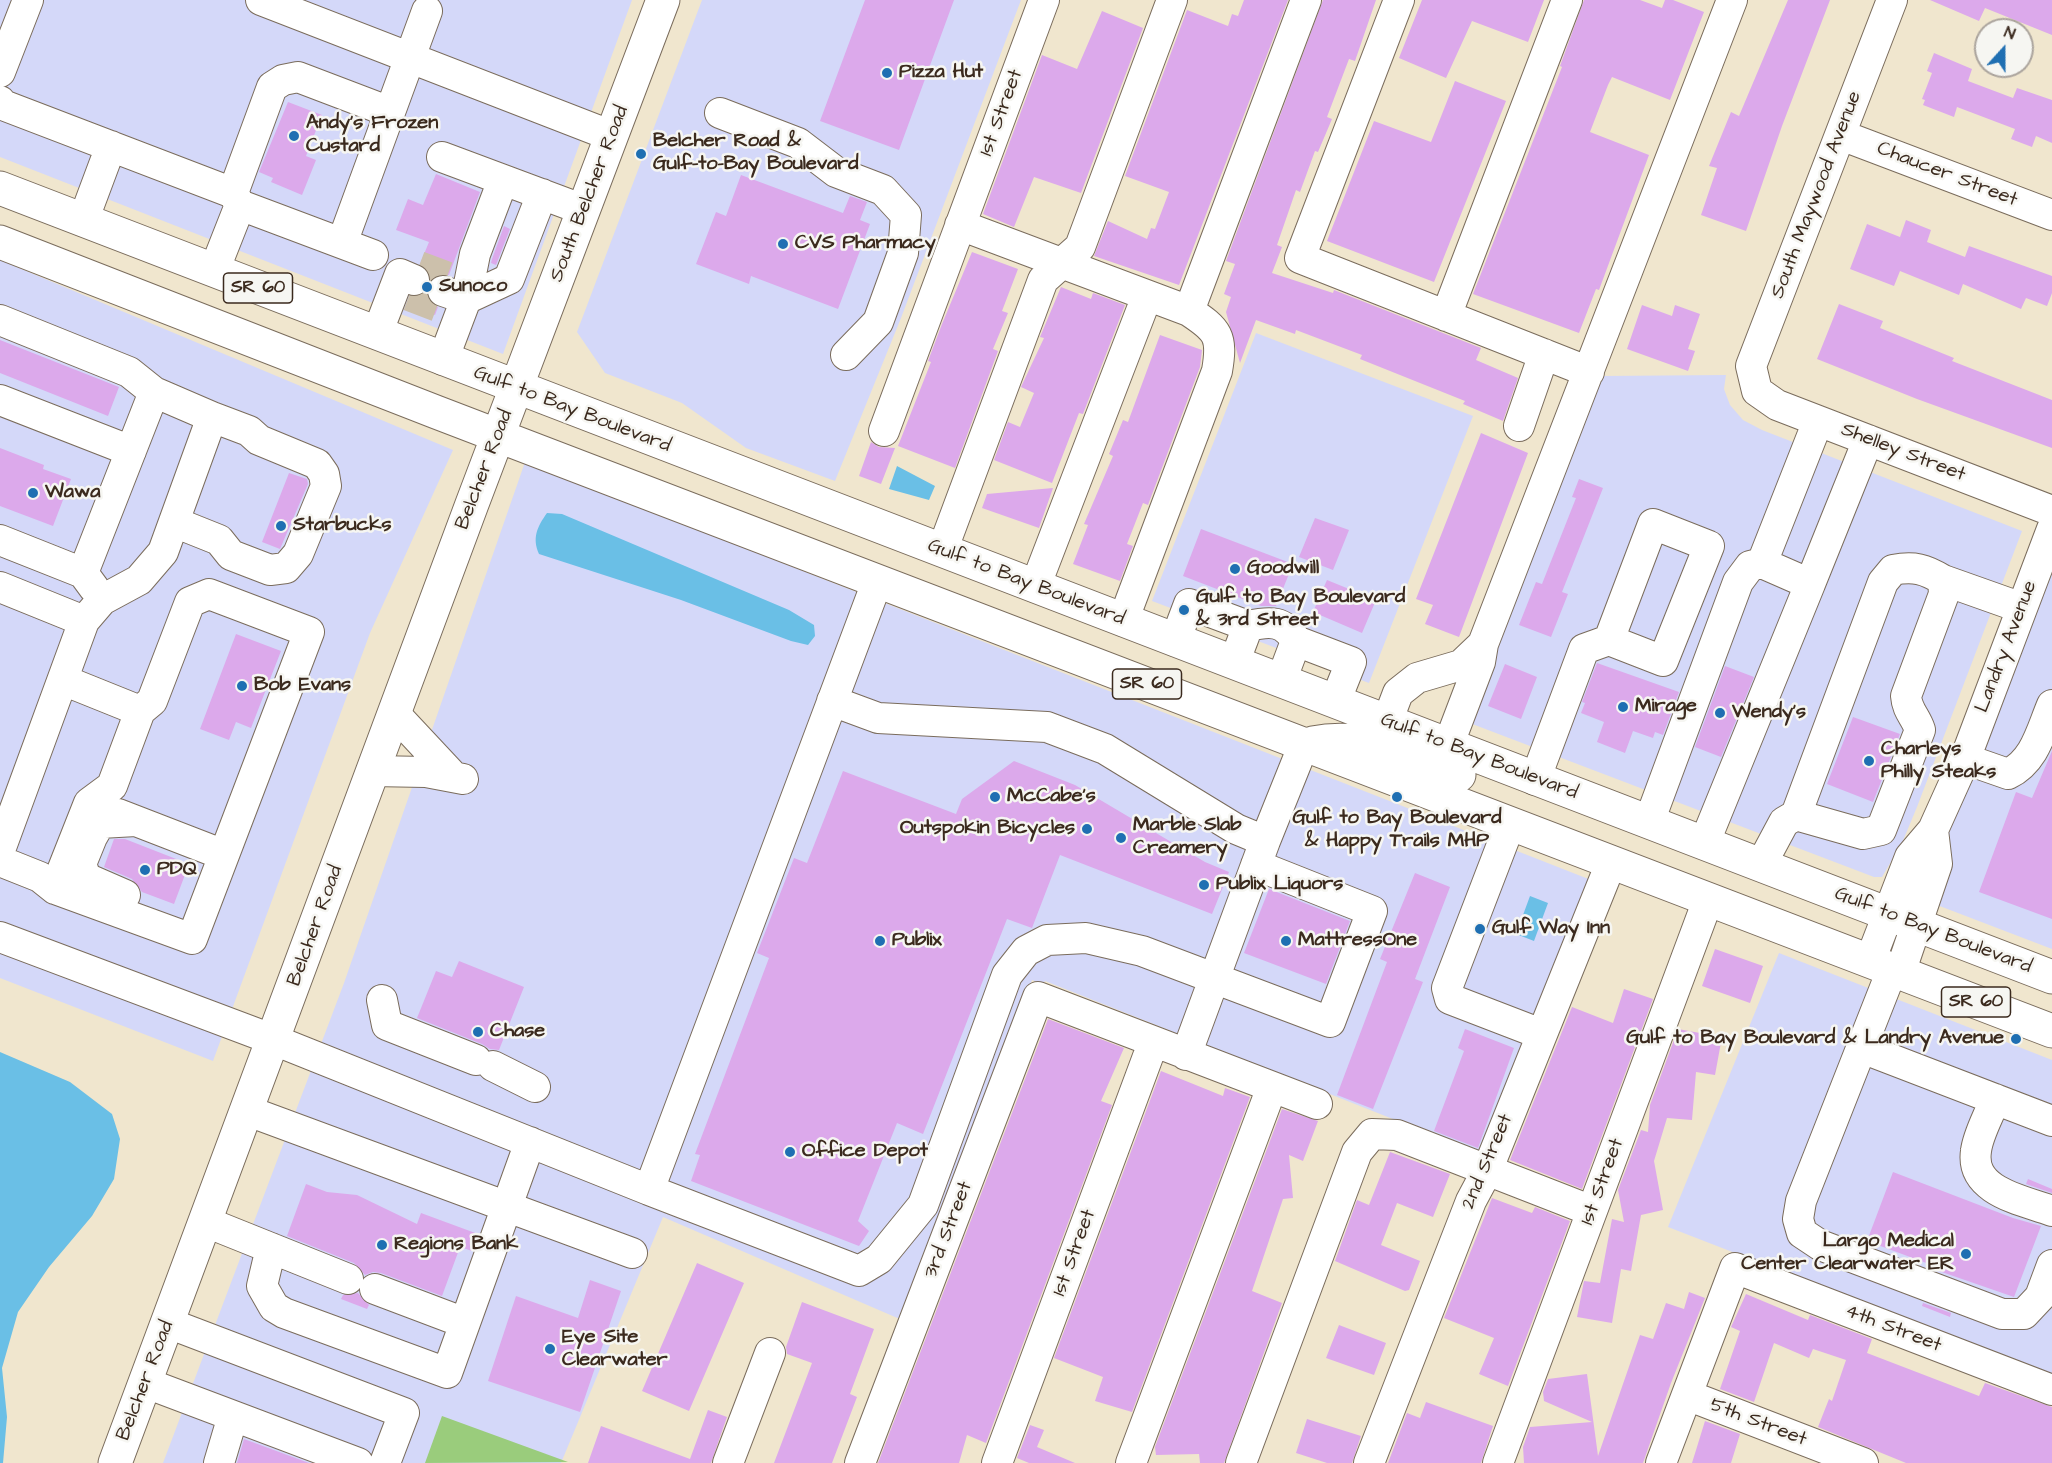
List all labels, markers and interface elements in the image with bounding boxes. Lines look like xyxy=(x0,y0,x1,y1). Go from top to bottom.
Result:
north arrow xyxy=(1974,18,2034,78)
text: N xyxy=(2001,21,2018,45)
place label: Pizza Hut xyxy=(899,61,983,85)
marker: Pizza Hut xyxy=(880,66,894,80)
street label: 1st Street xyxy=(975,66,1029,160)
street label: South Maywood Avenue xyxy=(1766,88,1868,302)
street label: South Belcher Road xyxy=(545,103,635,285)
place label: Andy's Frozen Custard xyxy=(306,112,438,159)
marker: Andy's Frozen Custard xyxy=(287,129,301,143)
place label: Belcher Road & Gulf-to-Bay Boulevard xyxy=(653,130,859,177)
street label: Chaucer Street xyxy=(1873,137,2021,213)
marker: Belcher Road & Gulf-to-Bay Boulevard xyxy=(634,147,648,161)
place label: CVS Pharmacy xyxy=(795,232,936,256)
marker: CVS Pharmacy xyxy=(776,237,790,251)
road number: SR 60 xyxy=(224,273,292,303)
place label: Sunoco xyxy=(439,275,507,299)
marker: Sunoco xyxy=(420,280,434,294)
street label: Gulf to Bay Boulevard xyxy=(470,361,674,459)
street label: Belcher Road xyxy=(451,407,519,533)
street label: Shelley Street xyxy=(1837,418,1969,488)
place label: Wawa xyxy=(45,481,100,505)
marker: Wawa xyxy=(26,486,40,500)
place label: Starbucks xyxy=(293,514,392,538)
marker: Starbucks xyxy=(274,519,288,533)
street label: Gulf to Bay Boulevard xyxy=(924,534,1128,632)
place label: Goodwill xyxy=(1247,557,1319,581)
marker: Goodwill xyxy=(1228,562,1242,576)
street label: Landry Avenue xyxy=(1971,578,2043,716)
place label: Gulf to Bay Boulevard & 3rd Street xyxy=(1196,586,1405,633)
marker: Gulf to Bay Boulevard & 3rd Street xyxy=(1177,603,1191,617)
road number: SR 60 xyxy=(1112,669,1182,699)
place label: Bob Evans xyxy=(254,674,351,698)
marker: Bob Evans xyxy=(235,679,249,693)
place label: Mirage xyxy=(1635,695,1697,719)
marker: Mirage xyxy=(1616,700,1630,714)
place label: Wendy's xyxy=(1732,701,1806,725)
marker: Wendy's xyxy=(1713,706,1727,720)
street label: Gulf to Bay Boulevard xyxy=(1377,708,1581,806)
place label: Charleys Philly Steaks xyxy=(1881,738,1996,785)
marker: Charleys Philly Steaks xyxy=(1862,754,1876,768)
place label: McCabe's xyxy=(1007,785,1096,809)
marker: McCabe's xyxy=(988,790,1002,804)
marker: Gulf to Bay Boulevard & Happy Trails MHP xyxy=(1390,790,1404,804)
place label: Gulf to Bay Boulevard & Happy Trails MHP xyxy=(1292,807,1502,854)
place label: Marble Slab Creamery xyxy=(1133,814,1241,861)
place label: Outspokin Bicycles xyxy=(900,817,1075,841)
marker: Outspokin Bicycles xyxy=(1080,822,1094,836)
marker: Marble Slab Creamery xyxy=(1114,831,1128,845)
place label: PDQ xyxy=(157,858,197,882)
street label: Belcher Road xyxy=(283,862,349,990)
marker: PDQ xyxy=(138,863,152,877)
place label: Publix Liquors xyxy=(1216,873,1343,897)
marker: Publix Liquors xyxy=(1197,878,1211,892)
street label: Gulf to Bay Boulevard xyxy=(1831,882,2035,980)
place label: Gulf Way Inn xyxy=(1492,917,1610,941)
marker: Gulf Way Inn xyxy=(1473,922,1487,936)
place label: Publix xyxy=(892,929,942,953)
place label: MattressOne xyxy=(1298,929,1417,953)
marker: Publix xyxy=(873,934,887,948)
marker: MattressOne xyxy=(1279,934,1293,948)
road number: SR 60 xyxy=(1942,987,2010,1017)
place label: Chase xyxy=(490,1020,545,1044)
marker: Chase xyxy=(471,1025,485,1039)
place label: Gulf to Bay Boulevard & Landry Avenue xyxy=(1626,1027,2004,1051)
marker: Gulf to Bay Boulevard & Landry Avenue xyxy=(2009,1032,2023,1046)
street label: 2nd Street xyxy=(1457,1111,1519,1213)
street label: 1st Street xyxy=(1576,1135,1630,1229)
place label: Office Depot xyxy=(802,1140,928,1164)
marker: Office Depot xyxy=(783,1145,797,1159)
street label: 3rd Street xyxy=(920,1178,978,1282)
street label: 1st Street xyxy=(1048,1206,1102,1300)
place label: Largo Medical Center Clearwater ER xyxy=(1741,1230,1954,1277)
place label: Regions Bank xyxy=(394,1233,518,1257)
marker: Regions Bank xyxy=(375,1238,389,1252)
marker: Largo Medical Center Clearwater ER xyxy=(1959,1247,1973,1261)
street label: 4th Street xyxy=(1841,1300,1945,1358)
street label: Belcher Road xyxy=(112,1318,180,1444)
place label: Eye Site Clearwater xyxy=(562,1326,668,1373)
marker: Eye Site Clearwater xyxy=(543,1342,557,1356)
street label: 5th Street xyxy=(1706,1394,1810,1452)

